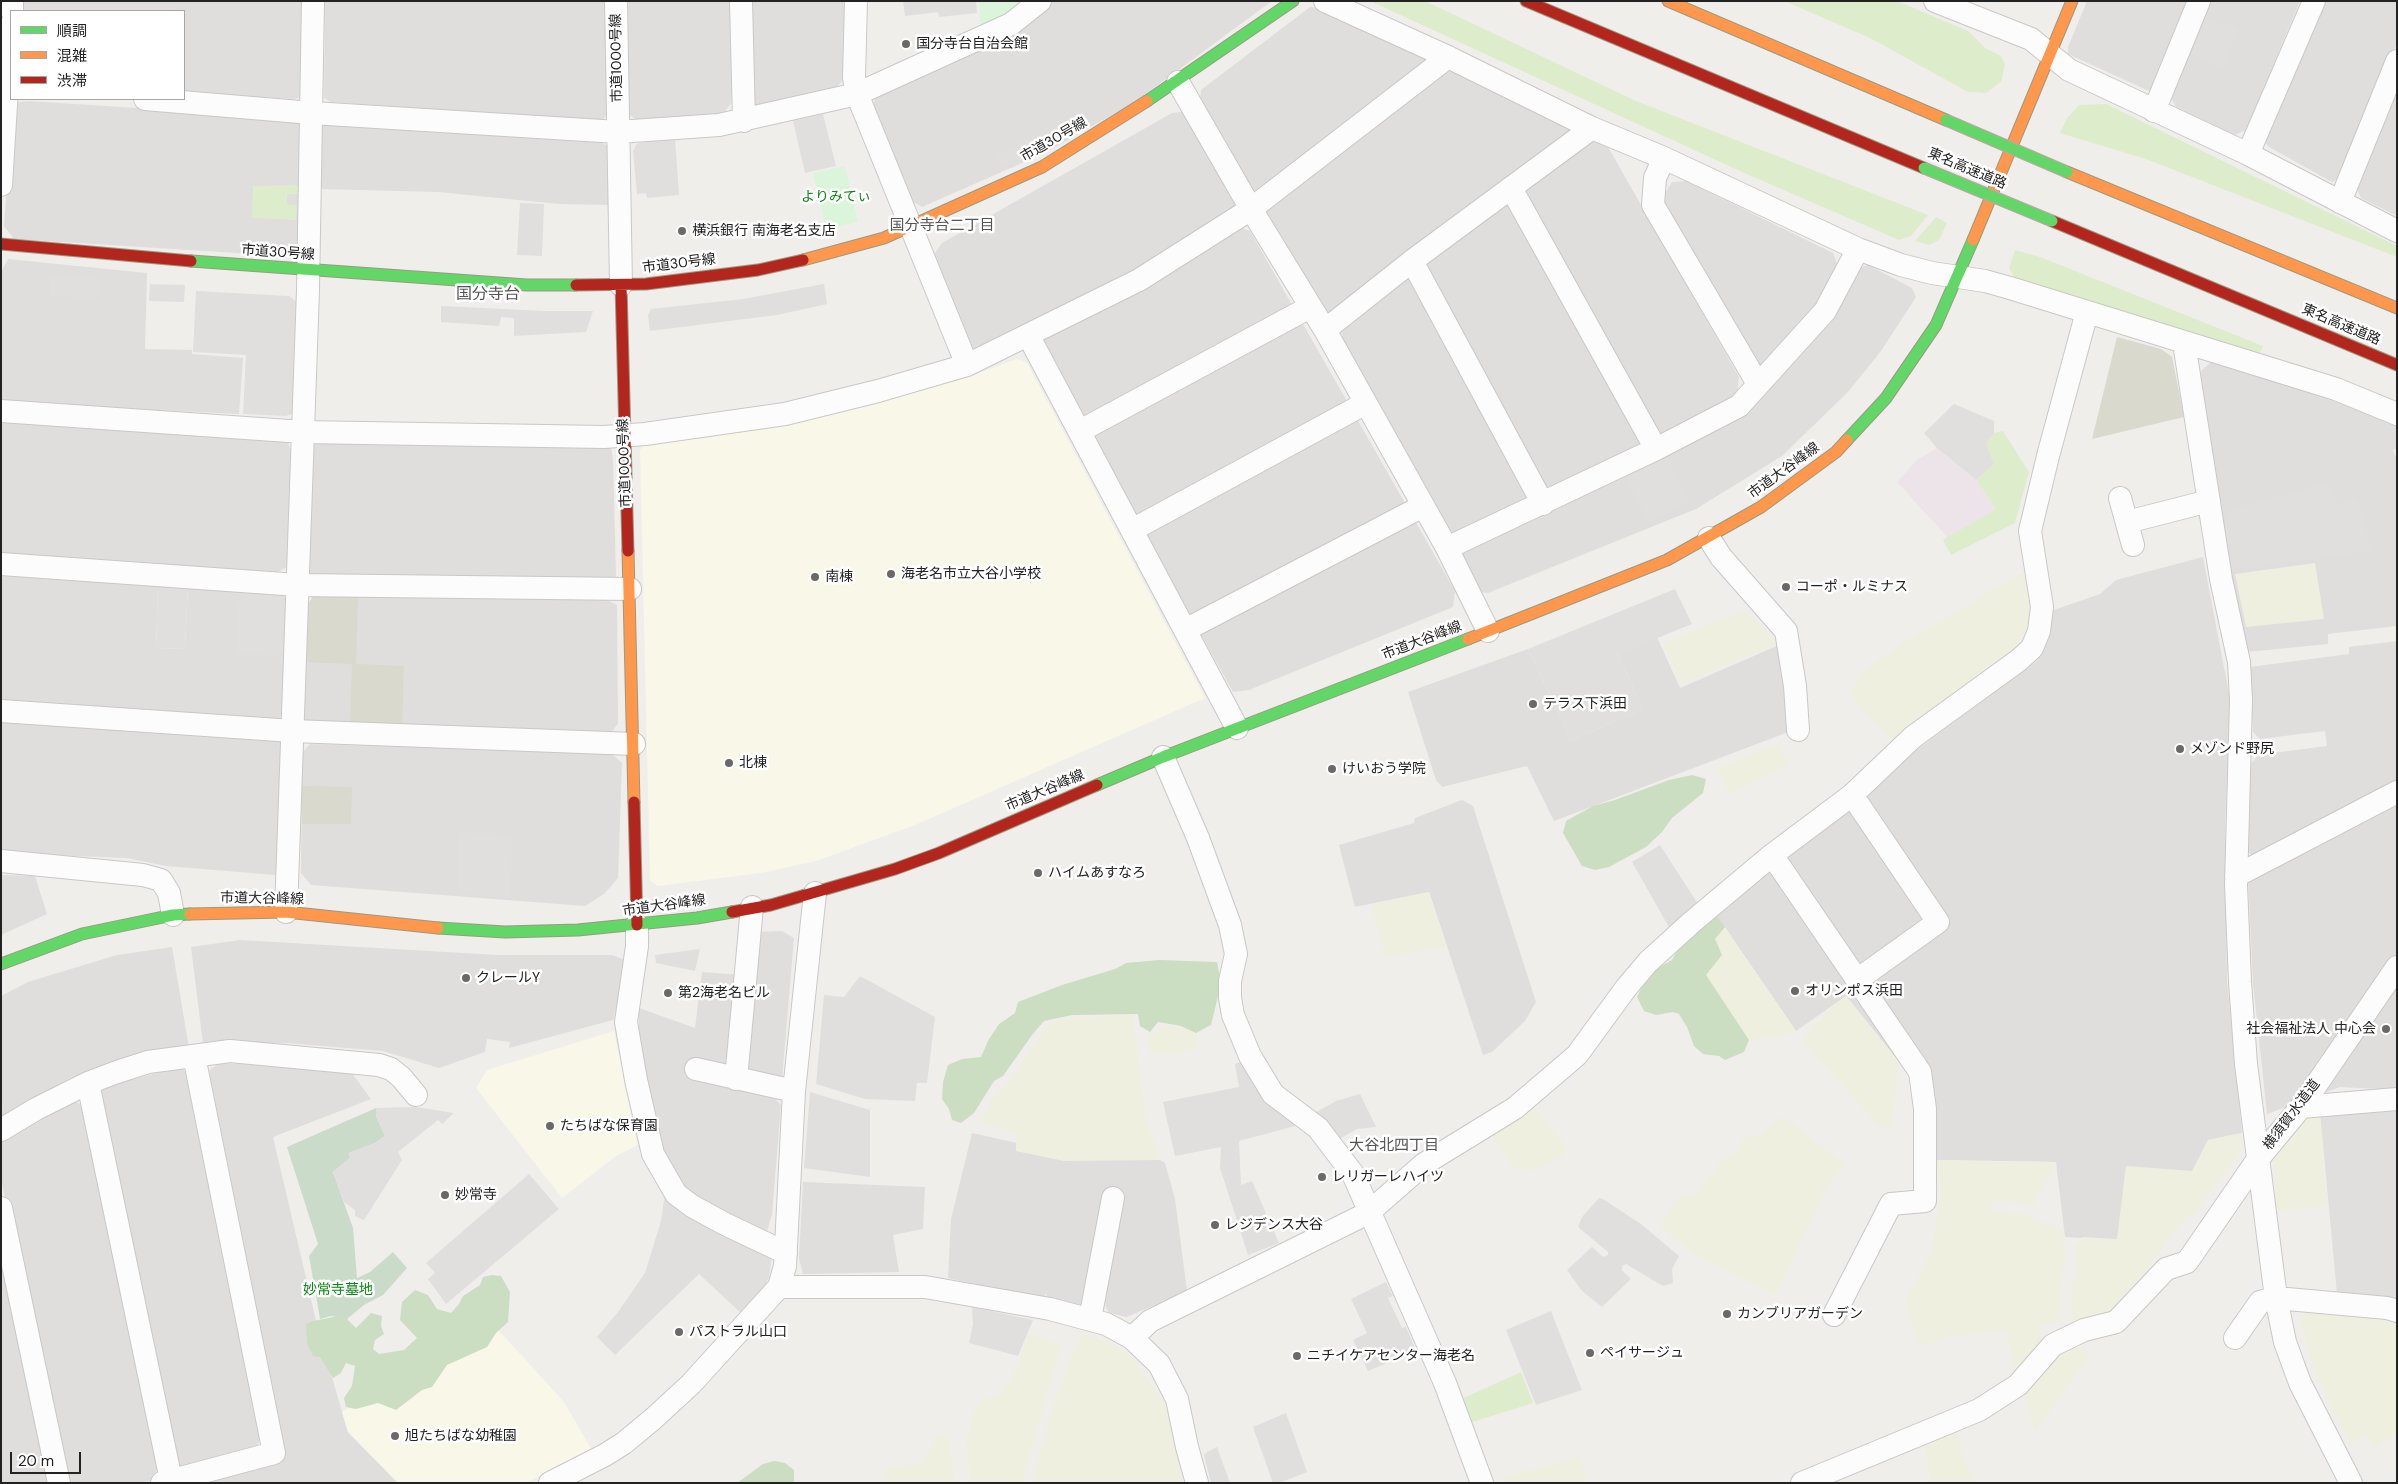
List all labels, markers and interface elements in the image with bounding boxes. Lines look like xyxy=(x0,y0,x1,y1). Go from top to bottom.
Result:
legend xyxy=(10,10,185,100)
street label: 市道1000号線 xyxy=(608,13,626,103)
text: 順調 xyxy=(57,21,87,41)
place label: 国分寺台自治会館 xyxy=(916,36,1028,52)
marker: 国分寺台自治会館 xyxy=(900,38,912,50)
text: 混雑 xyxy=(57,46,87,66)
text: 渋滞 xyxy=(57,71,87,91)
street label: 市道30号線 xyxy=(1018,114,1090,166)
street label: 東名高速道路 xyxy=(1925,145,2009,193)
park label: よりみてぃ xyxy=(801,189,871,205)
district label: 国分寺台二丁目 xyxy=(890,217,994,235)
place label: 横浜銀行 南海老名支店 xyxy=(692,223,836,239)
marker: 横浜銀行 南海老名支店 xyxy=(676,225,688,237)
street label: 市道30号線 xyxy=(241,242,315,264)
street label: 市道30号線 xyxy=(641,251,717,277)
district label: 国分寺台 xyxy=(456,285,520,305)
street label: 東名高速道路 xyxy=(2299,301,2383,349)
street label: 市道1000号線 xyxy=(615,418,635,508)
street label: 市道大谷峰線 xyxy=(1745,440,1823,502)
place label: 海老名市立大谷小学校 xyxy=(901,566,1041,582)
marker: 海老名市立大谷小学校 xyxy=(885,568,897,580)
place label: 南棟 xyxy=(825,569,853,585)
marker: 南棟 xyxy=(809,571,821,583)
place label: コーポ・ルミナス xyxy=(1796,579,1908,595)
marker: コーポ・ルミナス xyxy=(1780,581,1792,593)
street label: 市道大谷峰線 xyxy=(1380,618,1464,664)
place label: テラス下浜田 xyxy=(1543,696,1627,712)
marker: テラス下浜田 xyxy=(1527,698,1539,710)
place label: メゾンド野尻 xyxy=(2190,741,2274,757)
marker: メゾンド野尻 xyxy=(2174,743,2186,755)
place label: 北棟 xyxy=(739,755,767,771)
marker: 北棟 xyxy=(723,757,735,769)
place label: けいおう学院 xyxy=(1342,761,1426,777)
marker: けいおう学院 xyxy=(1326,763,1338,775)
street label: 市道大谷峰線 xyxy=(1003,767,1087,815)
place label: ハイムあすなろ xyxy=(1048,865,1146,881)
marker: ハイムあすなろ xyxy=(1032,867,1044,879)
street label: 市道大谷峰線 xyxy=(220,890,304,908)
street label: 市道大谷峰線 xyxy=(621,892,707,920)
place label: クレールY xyxy=(476,970,540,986)
marker: クレールY xyxy=(460,972,472,984)
place label: オリンポス浜田 xyxy=(1805,983,1903,999)
place label: 第2海老名ビル xyxy=(678,985,770,1001)
marker: オリンポス浜田 xyxy=(1789,985,1801,997)
marker: 第2海老名ビル xyxy=(662,987,674,999)
place label: 社会福祉法人 中心会 xyxy=(2246,1021,2376,1037)
marker: 社会福祉法人 中心会 xyxy=(2380,1023,2392,1035)
street label: 横須賀水道道 xyxy=(2260,1076,2324,1154)
place label: たちばな保育園 xyxy=(560,1118,658,1134)
marker: たちばな保育園 xyxy=(544,1120,556,1132)
district label: 大谷北四丁目 xyxy=(1349,1137,1439,1155)
place label: レリガーレハイツ xyxy=(1332,1169,1444,1185)
marker: レリガーレハイツ xyxy=(1316,1171,1328,1183)
place label: 妙常寺 xyxy=(455,1187,497,1203)
marker: 妙常寺 xyxy=(439,1189,451,1201)
place label: レジデンス大谷 xyxy=(1225,1217,1323,1233)
marker: レジデンス大谷 xyxy=(1209,1219,1221,1231)
park label: 妙常寺墓地 xyxy=(303,1282,373,1298)
place label: カンブリアガーデン xyxy=(1737,1306,1863,1322)
marker: カンブリアガーデン xyxy=(1721,1308,1733,1320)
place label: パストラル山口 xyxy=(689,1324,787,1340)
marker: パストラル山口 xyxy=(673,1326,685,1338)
place label: ペイサージュ xyxy=(1600,1345,1684,1361)
marker: ペイサージュ xyxy=(1584,1347,1596,1359)
place label: ニチイケアセンター海老名 xyxy=(1307,1348,1475,1364)
marker: ニチイケアセンター海老名 xyxy=(1291,1350,1303,1362)
place label: 旭たちばな幼稚園 xyxy=(405,1428,517,1444)
marker: 旭たちばな幼稚園 xyxy=(389,1430,401,1442)
scale bar xyxy=(12,1442,84,1474)
text: 20 m xyxy=(18,1451,54,1471)

